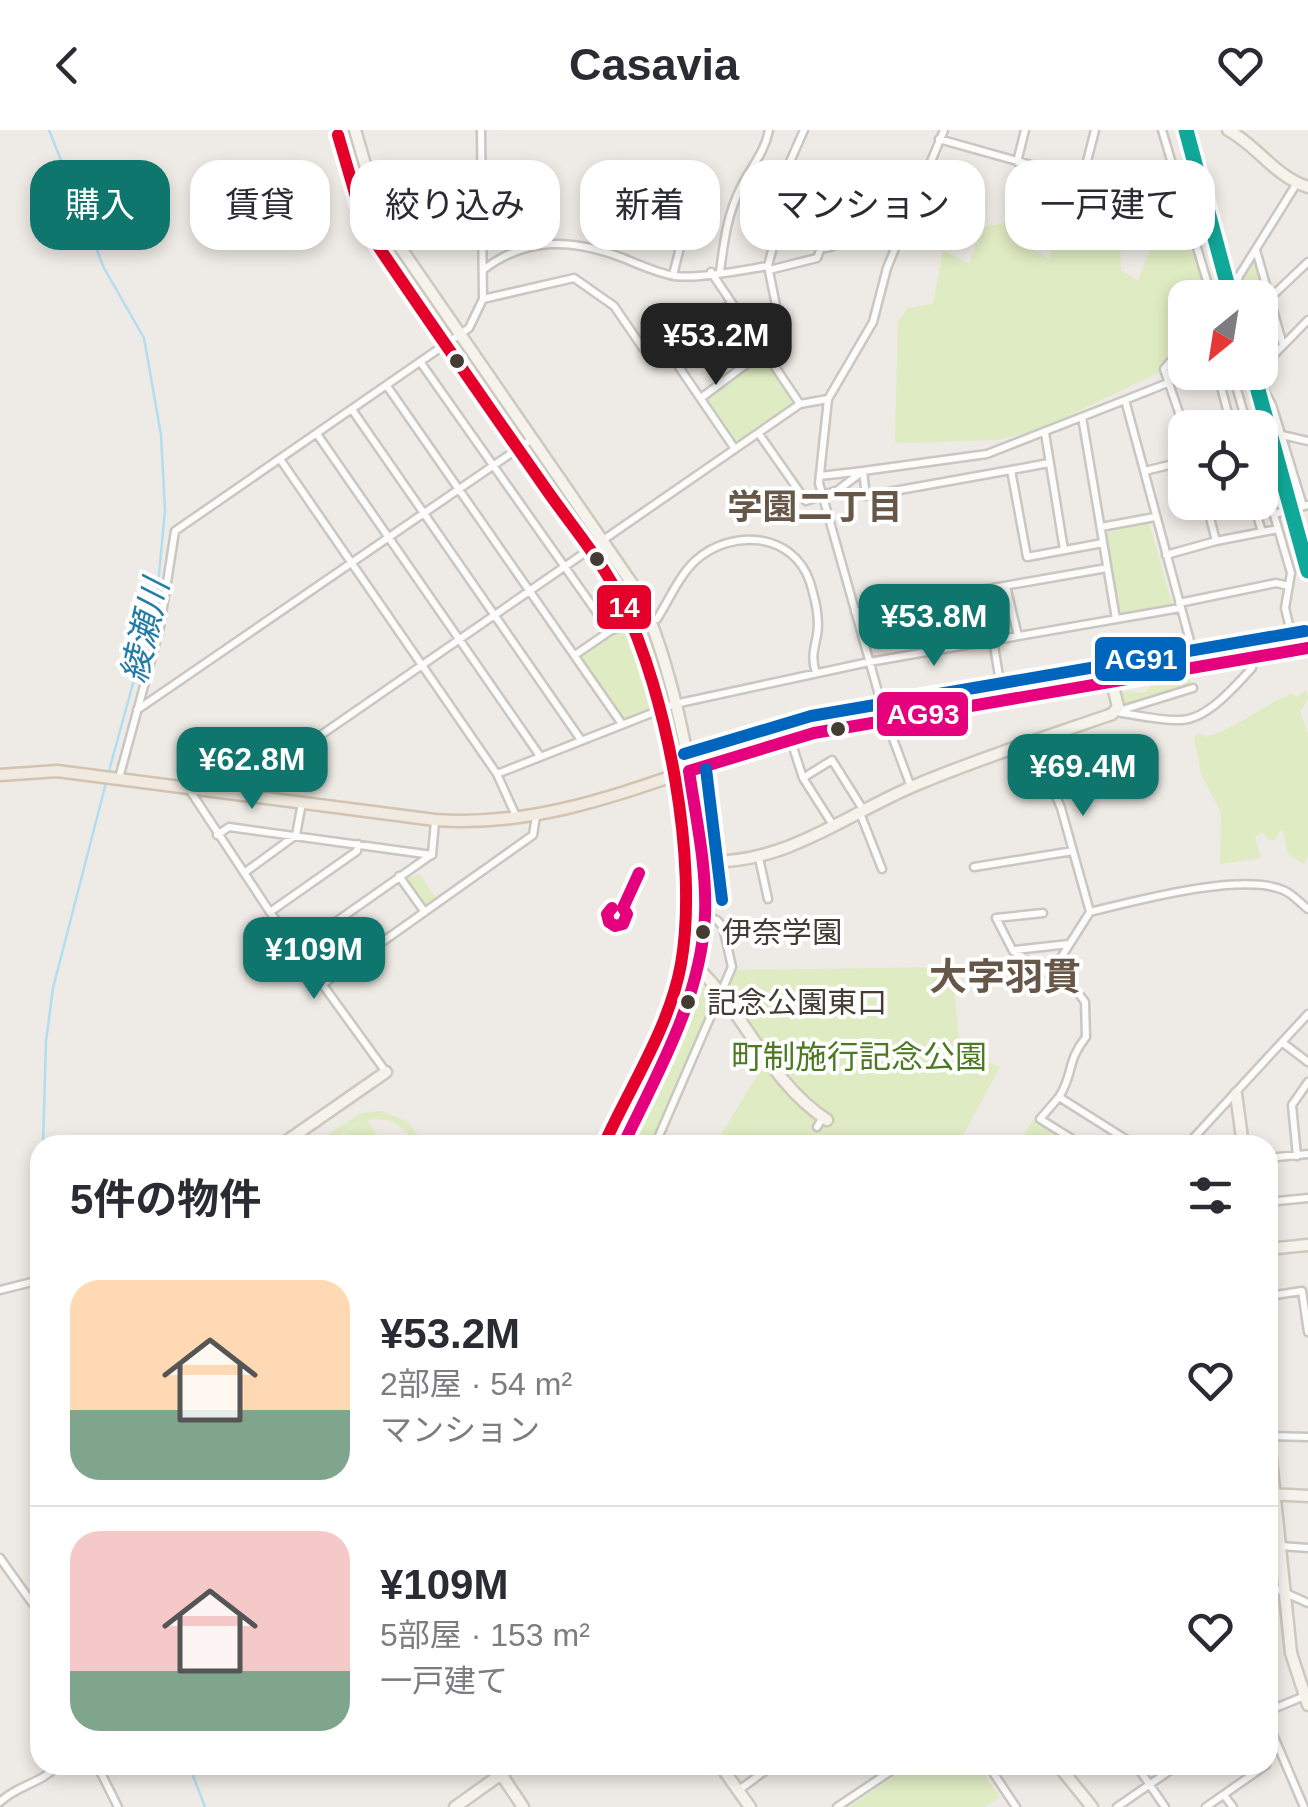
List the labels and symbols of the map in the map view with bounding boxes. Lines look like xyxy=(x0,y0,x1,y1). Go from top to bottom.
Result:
north arrow xyxy=(1168,280,1278,390)
pin: ¥53.2M xyxy=(635,303,797,388)
unlabelled marker xyxy=(447,351,467,371)
district label: 学園二丁目 xyxy=(727,487,903,526)
unlabelled marker xyxy=(587,549,607,569)
water label: 綾瀬川 xyxy=(114,571,176,686)
line badge: 14 xyxy=(595,583,653,631)
pin: ¥53.8M xyxy=(853,584,1015,669)
text: 14 xyxy=(608,592,640,623)
line badge: AG91 xyxy=(1093,635,1188,683)
text: AG91 xyxy=(1104,644,1178,675)
line badge: AG93 xyxy=(875,690,970,738)
text: AG93 xyxy=(886,699,960,730)
unlabelled marker xyxy=(828,719,848,739)
pin: ¥62.8M xyxy=(171,727,333,812)
pin: ¥69.4M xyxy=(1002,734,1164,819)
place label: 伊奈学園 xyxy=(722,916,842,949)
pin: ¥109M xyxy=(244,917,384,1002)
marker: 伊奈学園 xyxy=(693,922,713,942)
district label: 大字羽貫 xyxy=(929,956,1081,998)
place label: 記念公園東口 xyxy=(707,986,887,1019)
marker: 記念公園東口 xyxy=(678,992,698,1012)
park label: 町制施行記念公園 xyxy=(731,1039,987,1075)

